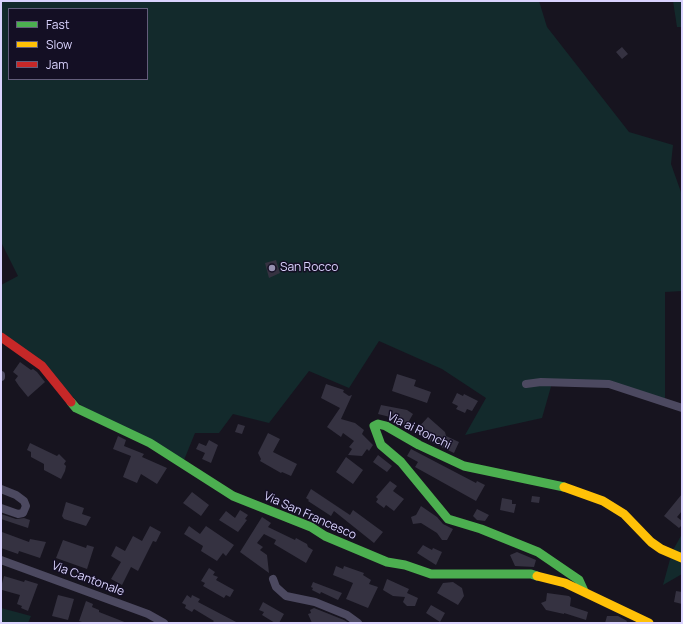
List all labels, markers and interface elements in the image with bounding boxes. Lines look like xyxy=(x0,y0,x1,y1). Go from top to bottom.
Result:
legend xyxy=(8,8,148,80)
text: Fast xyxy=(46,16,70,33)
text: Slow xyxy=(46,36,72,53)
text: Jam xyxy=(46,56,68,73)
place label: San Rocco xyxy=(280,261,338,275)
marker: San Rocco xyxy=(267,263,277,273)
street label: Via ai Ronchi xyxy=(385,409,453,453)
street label: Via San Francesco xyxy=(262,489,358,543)
street label: Via Cantonale xyxy=(50,559,126,599)

